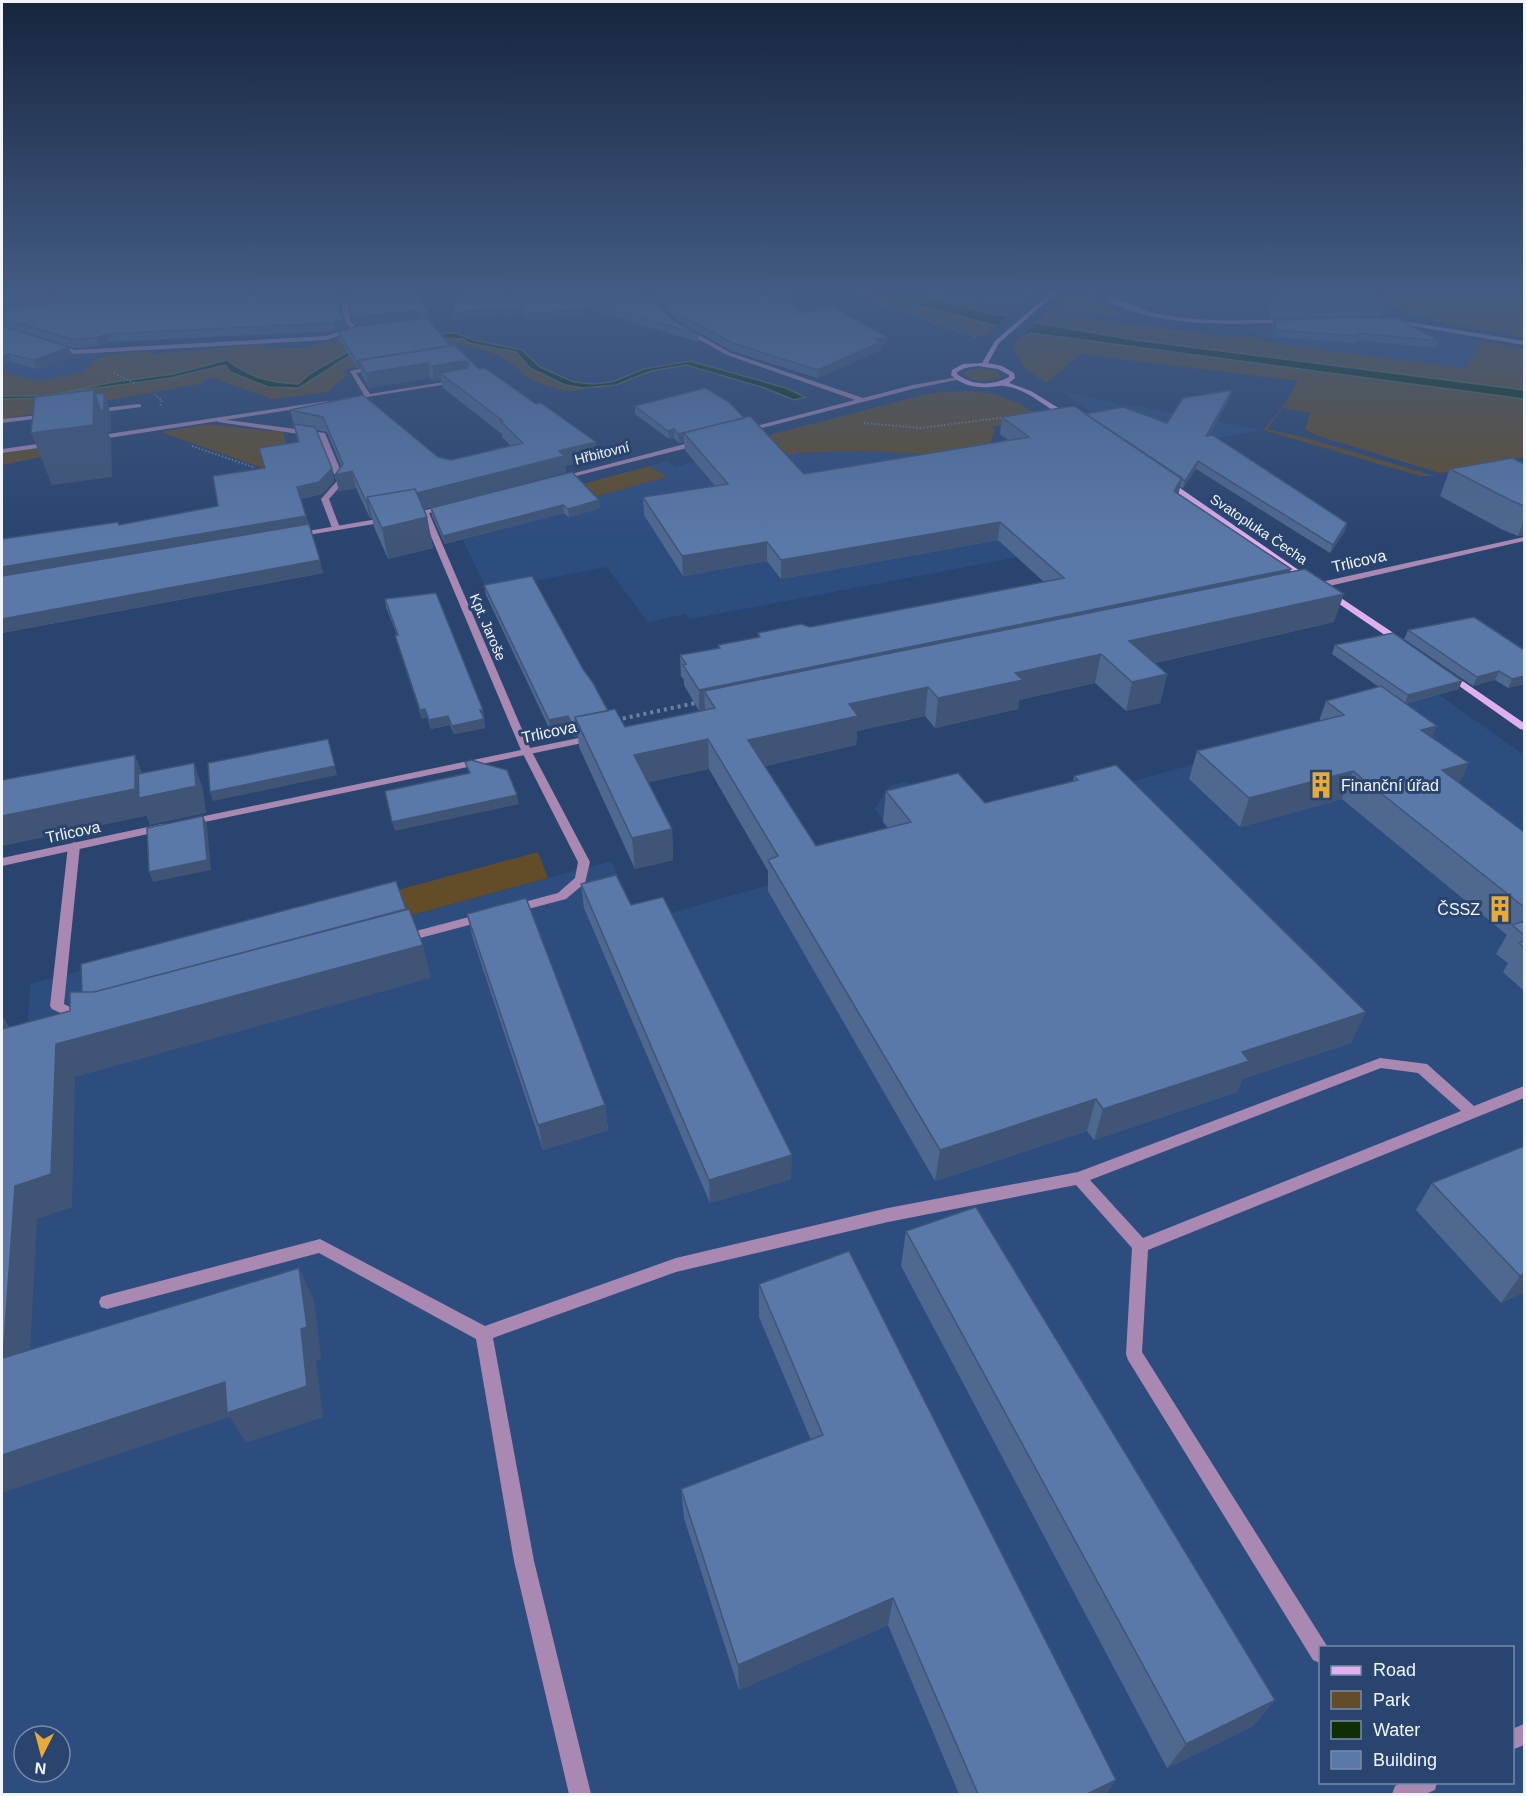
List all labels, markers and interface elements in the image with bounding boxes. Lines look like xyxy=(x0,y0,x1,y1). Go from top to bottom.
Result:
street label: Hřbitovní xyxy=(573,438,631,468)
street label: Svatopluka Čecha xyxy=(1207,491,1311,568)
street label: Trlicova xyxy=(1330,546,1388,576)
street label: Kpt. Jaroše xyxy=(467,591,509,663)
street label: Trlicova xyxy=(520,718,578,746)
building icon: Finanční úřad xyxy=(1306,770,1336,800)
place label: Finanční úřad xyxy=(1341,777,1439,794)
street label: Trlicova xyxy=(44,818,102,846)
building icon: ČSSZ xyxy=(1485,894,1515,924)
place label: ČSSZ xyxy=(1437,900,1480,918)
legend xyxy=(1319,1646,1514,1784)
text: Road xyxy=(1373,1660,1416,1680)
text: Park xyxy=(1373,1690,1411,1710)
text: Water xyxy=(1373,1720,1420,1740)
north arrow xyxy=(12,1724,72,1784)
text: Building xyxy=(1373,1750,1437,1770)
text: N xyxy=(34,1759,47,1777)

